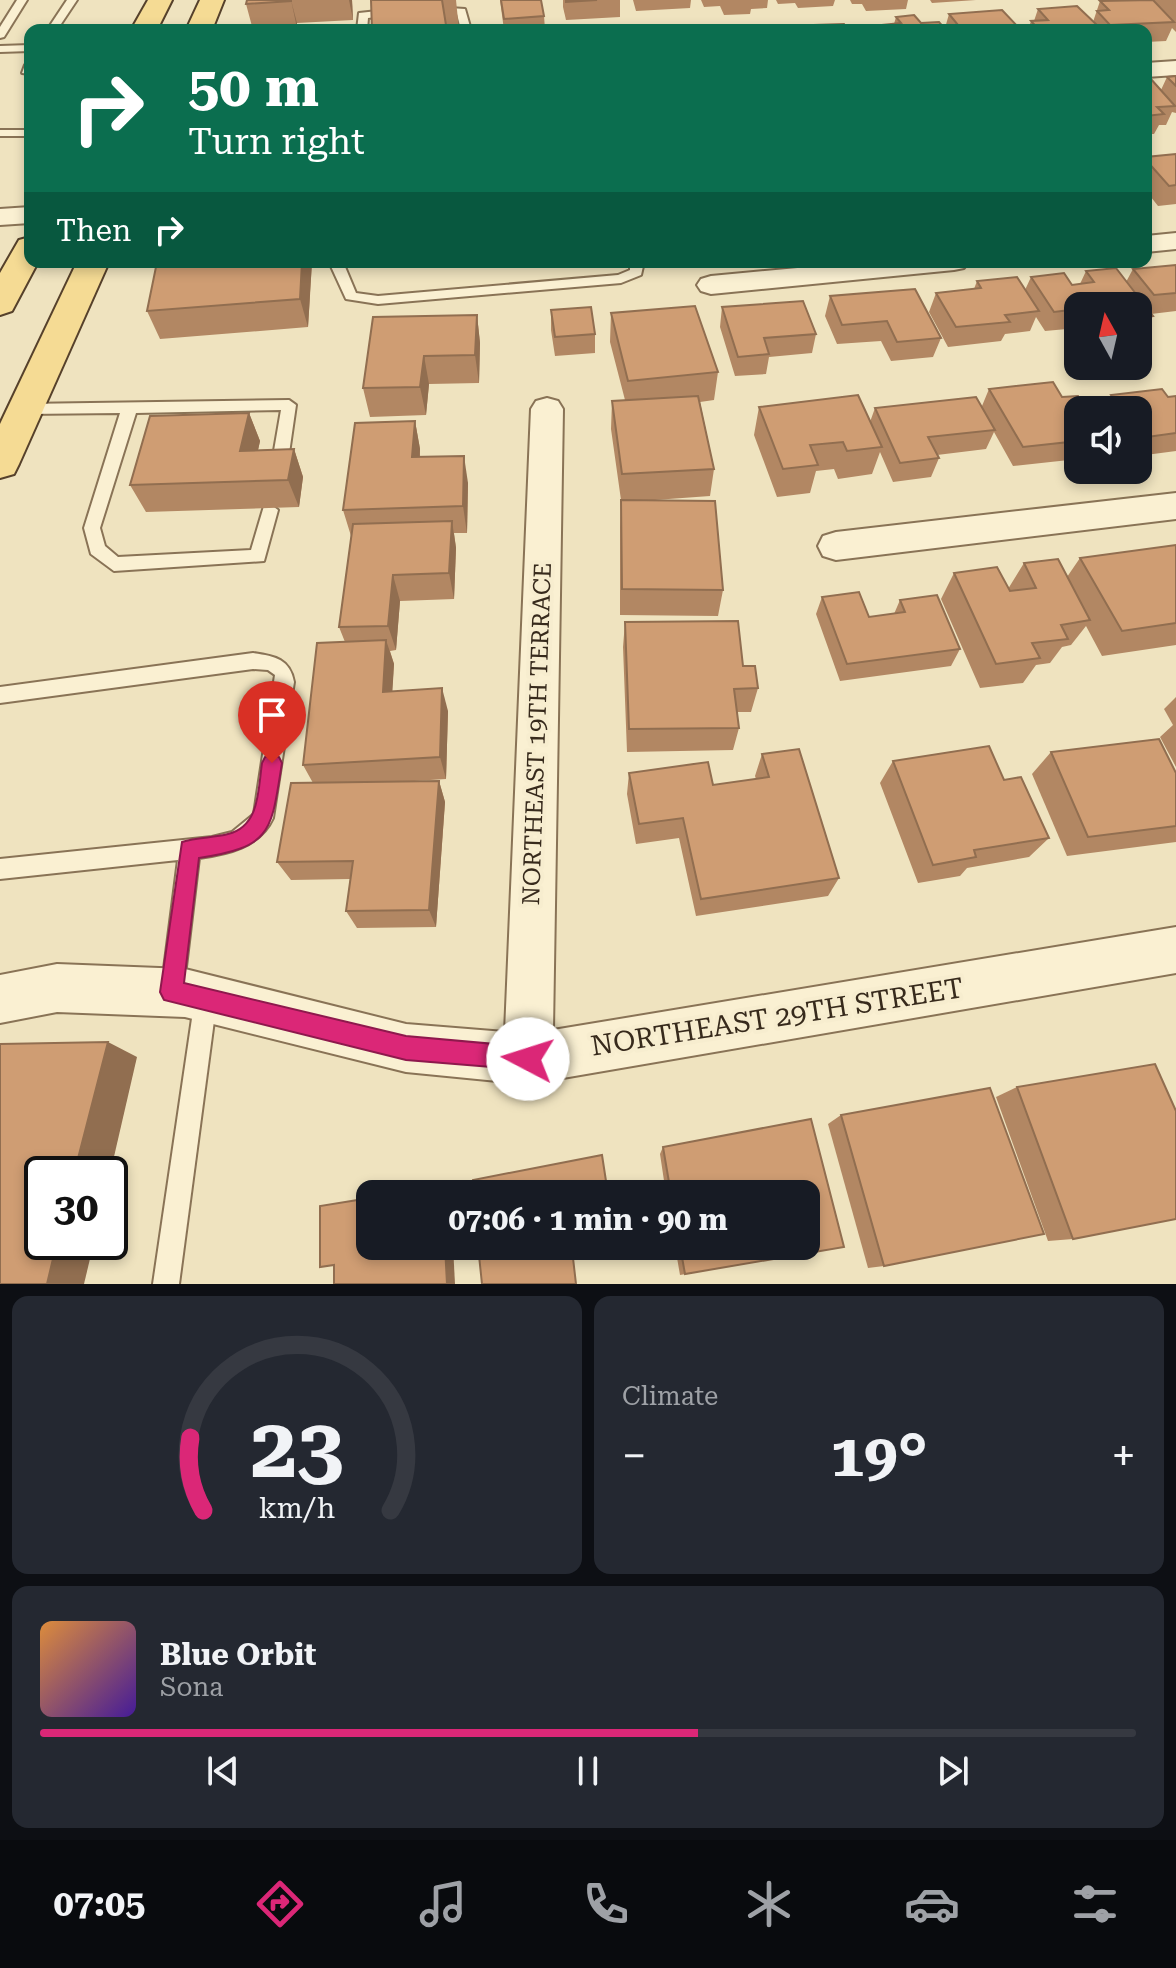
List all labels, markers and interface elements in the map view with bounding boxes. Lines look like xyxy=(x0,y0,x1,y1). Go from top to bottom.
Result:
text: 50 m xyxy=(188,54,319,120)
icon: right xyxy=(56,56,160,160)
text: Turn right xyxy=(188,121,365,163)
icon: right xyxy=(147,208,191,252)
text: Then xyxy=(56,213,131,248)
north arrow xyxy=(1064,292,1152,380)
map controls xyxy=(1064,292,1152,484)
button: sound xyxy=(1064,396,1152,484)
street label: NORTHEAST 19TH TERRACE xyxy=(517,562,557,906)
pin xyxy=(238,681,306,763)
icon: arrive xyxy=(250,693,294,737)
street label: NORTHEAST 29TH STREET xyxy=(588,971,966,1063)
position arrow xyxy=(486,1017,570,1101)
speed limit sign: 30 xyxy=(24,1156,128,1260)
text: 07:06 · 1 min · 90 m xyxy=(448,1202,728,1237)
text: Climate xyxy=(622,1381,718,1411)
text: 23 xyxy=(250,1400,344,1497)
text: 19° xyxy=(830,1420,928,1491)
text: − xyxy=(622,1430,647,1482)
text: + xyxy=(1111,1430,1136,1482)
text: km/h xyxy=(259,1491,335,1525)
text: Blue Orbit xyxy=(160,1637,316,1672)
text: Sona xyxy=(160,1672,223,1702)
icon: previous xyxy=(201,1749,245,1793)
icon: pause xyxy=(566,1749,610,1793)
icon: next xyxy=(931,1749,975,1793)
icon: directions xyxy=(252,1876,308,1932)
icon: music xyxy=(415,1876,471,1932)
icon: phone xyxy=(578,1876,634,1932)
icon: climate xyxy=(741,1876,797,1932)
icon: car xyxy=(904,1876,960,1932)
icon: filters xyxy=(1067,1876,1123,1932)
text: 07:05 xyxy=(53,1883,145,1925)

